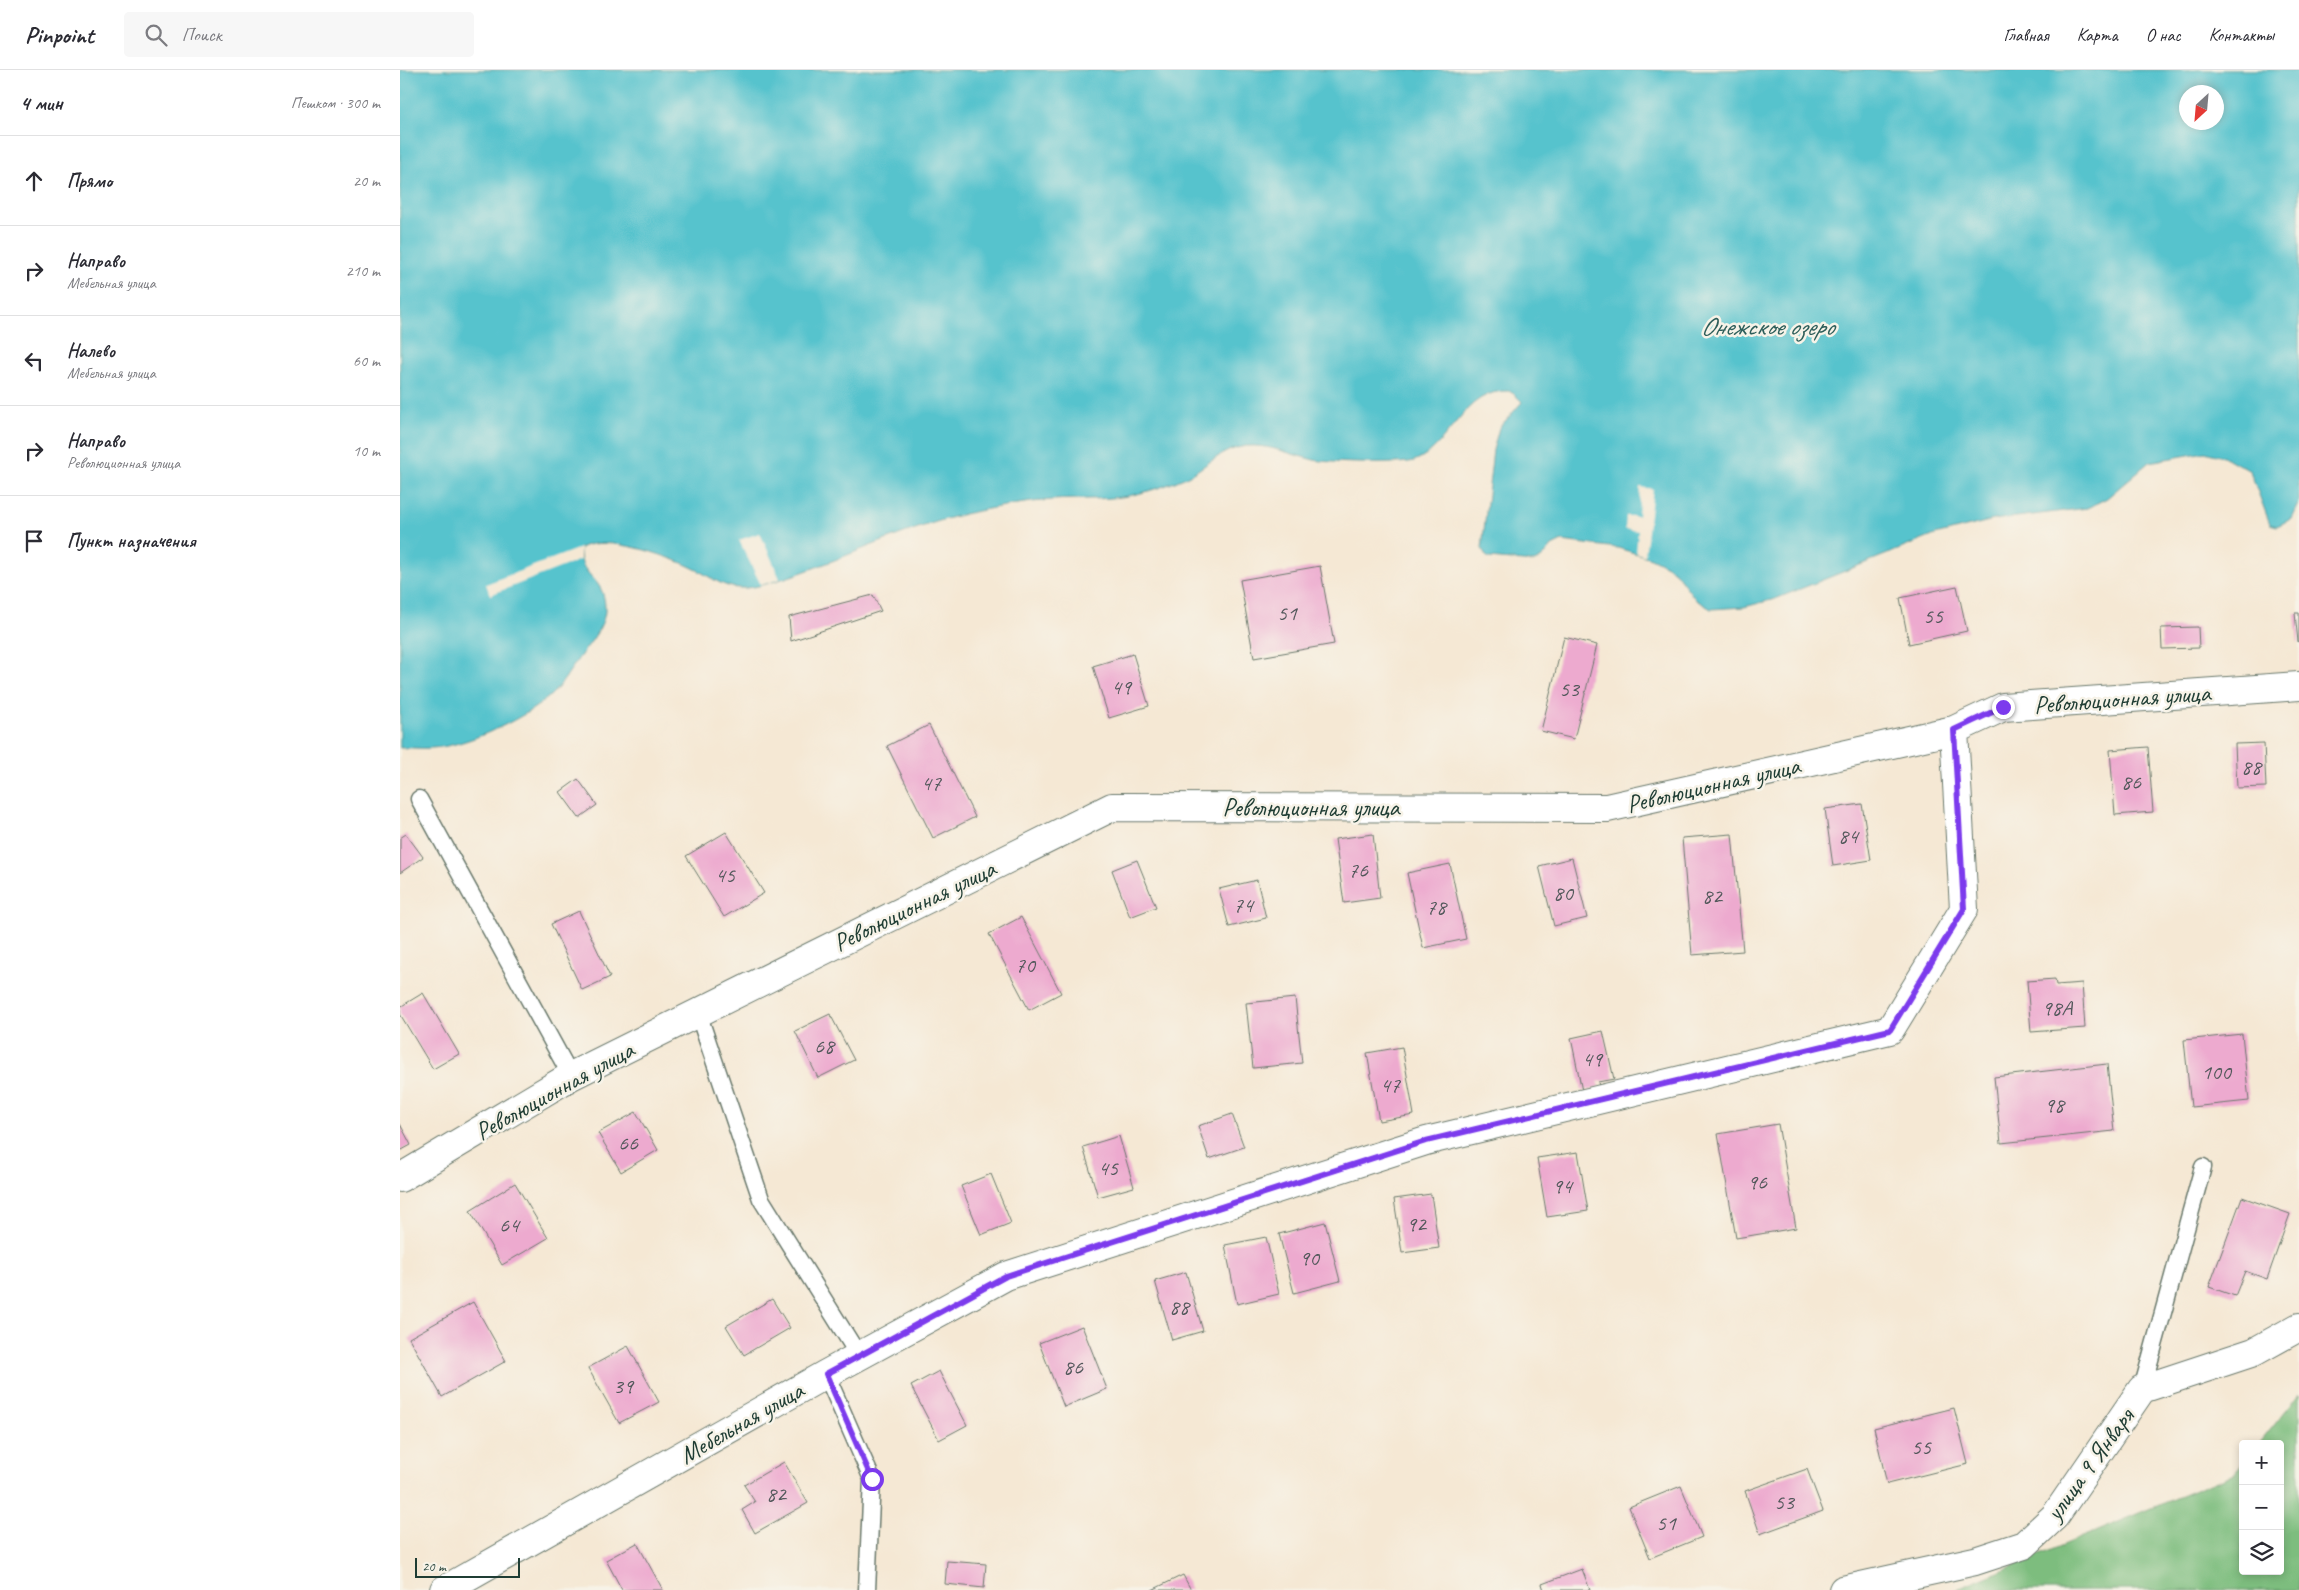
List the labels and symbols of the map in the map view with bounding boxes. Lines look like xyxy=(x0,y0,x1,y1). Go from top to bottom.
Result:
north arrow xyxy=(2179,85,2224,130)
water label: Онежское озеро xyxy=(1701,310,1837,343)
house number: 51 xyxy=(1277,599,1298,627)
house number: 55 xyxy=(1923,602,1944,630)
house number: 49 xyxy=(1111,673,1133,701)
house number: 53 xyxy=(1559,675,1581,703)
street label: Революционная улица xyxy=(2033,677,2213,721)
route end xyxy=(1992,696,2015,719)
street label: Революционная улица xyxy=(1623,749,1805,820)
house number: 88 xyxy=(2241,753,2263,781)
house number: 86 xyxy=(2121,768,2142,796)
house number: 47 xyxy=(921,769,942,797)
street label: Революционная улица xyxy=(1223,792,1402,824)
house number: 84 xyxy=(1838,822,1860,850)
street label: Революционная улица xyxy=(828,852,1003,959)
house number: 76 xyxy=(1348,856,1369,884)
house number: 45 xyxy=(715,861,736,889)
house number: 80 xyxy=(1553,879,1575,907)
house number: 82 xyxy=(1702,882,1724,910)
house number: 74 xyxy=(1233,891,1255,919)
house number: 78 xyxy=(1426,893,1448,921)
house number: 70 xyxy=(1015,951,1037,979)
house number: 98А xyxy=(2042,994,2073,1022)
house number: 68 xyxy=(814,1032,836,1060)
street label: Революционная улица xyxy=(469,1033,641,1148)
house number: 49 xyxy=(1582,1045,1604,1073)
house number: 100 xyxy=(2201,1058,2233,1086)
house number: 47 xyxy=(1380,1071,1401,1099)
house number: 98 xyxy=(2044,1091,2066,1119)
house number: 66 xyxy=(618,1129,639,1157)
house number: 45 xyxy=(1098,1154,1119,1182)
house number: 96 xyxy=(1747,1168,1768,1196)
house number: 94 xyxy=(1552,1172,1574,1200)
house number: 92 xyxy=(1406,1210,1428,1238)
house number: 64 xyxy=(499,1211,521,1239)
house number: 90 xyxy=(1299,1244,1321,1272)
house number: 88 xyxy=(1169,1293,1191,1321)
house number: 86 xyxy=(1063,1353,1084,1381)
house number: 39 xyxy=(613,1372,635,1400)
street label: Мебельная улица xyxy=(674,1373,811,1471)
street label: улица 9 Января xyxy=(2037,1401,2142,1528)
house number: 55 xyxy=(1911,1433,1932,1461)
route start xyxy=(861,1468,884,1491)
house number: 82 xyxy=(766,1480,788,1508)
house number: 53 xyxy=(1774,1488,1796,1516)
house number: 51 xyxy=(1656,1509,1677,1537)
scale bar xyxy=(415,1555,520,1578)

